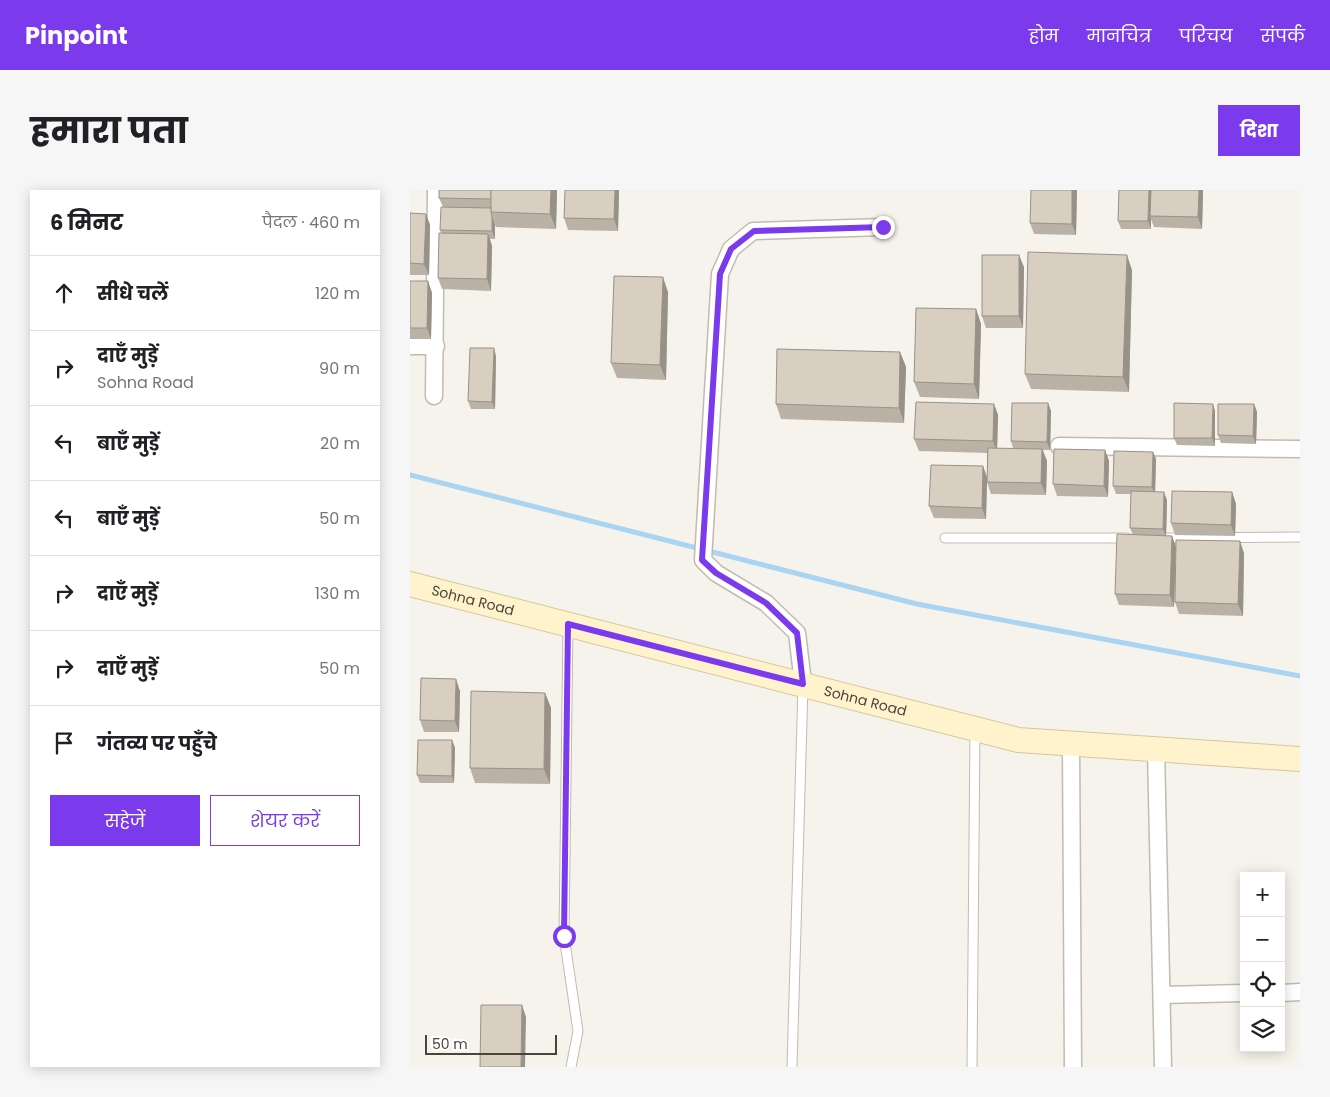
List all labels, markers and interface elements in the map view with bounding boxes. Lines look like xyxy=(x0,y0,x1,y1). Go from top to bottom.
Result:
text: Pinpoint xyxy=(25,19,128,52)
text: होम xyxy=(1029,23,1059,48)
text: मानचित्र xyxy=(1087,23,1151,48)
text: परिचय xyxy=(1179,23,1233,48)
text: संपर्क xyxy=(1261,23,1305,48)
button: दिशा xyxy=(1218,105,1300,156)
text: हमारा पता xyxy=(30,106,188,155)
text: 6 मिनट xyxy=(50,208,123,237)
text: पैदल · 460 m xyxy=(262,211,360,234)
route end xyxy=(872,216,895,239)
icon: ahead xyxy=(50,279,78,307)
text: सीधे चलें xyxy=(97,280,168,307)
text: 120 m xyxy=(315,282,360,305)
text: दाएँ मुड़ें xyxy=(97,342,158,369)
icon: right xyxy=(50,354,78,382)
text: 90 m xyxy=(319,357,360,380)
text: Sohna Road xyxy=(97,371,194,394)
icon: left xyxy=(50,429,78,457)
text: बाएँ मुड़ें xyxy=(97,430,159,457)
text: 20 m xyxy=(320,432,360,455)
icon: left xyxy=(50,504,78,532)
text: बाएँ मुड़ें xyxy=(97,505,159,532)
text: 50 m xyxy=(319,507,360,530)
icon: right xyxy=(50,579,78,607)
text: दाएँ मुड़ें xyxy=(97,580,158,607)
street label: Sohna Road xyxy=(429,580,516,620)
text: 130 m xyxy=(315,582,360,605)
icon: right xyxy=(50,654,78,682)
text: दाएँ मुड़ें xyxy=(97,655,158,682)
text: 50 m xyxy=(319,657,360,680)
street label: Sohna Road xyxy=(822,681,909,721)
icon: arrive xyxy=(50,729,78,757)
text: गंतव्य पर पहुँचे xyxy=(97,730,217,757)
button: सहेजें xyxy=(50,795,200,846)
button: शेयर करें xyxy=(210,795,360,846)
map controls xyxy=(1240,872,1285,1052)
button: + xyxy=(1240,872,1285,917)
button: − xyxy=(1240,917,1285,962)
route start xyxy=(553,925,576,948)
button: locate xyxy=(1240,962,1285,1007)
button: layers xyxy=(1240,1007,1285,1052)
scale bar xyxy=(425,1032,558,1055)
text: 50 m xyxy=(432,1034,468,1054)

